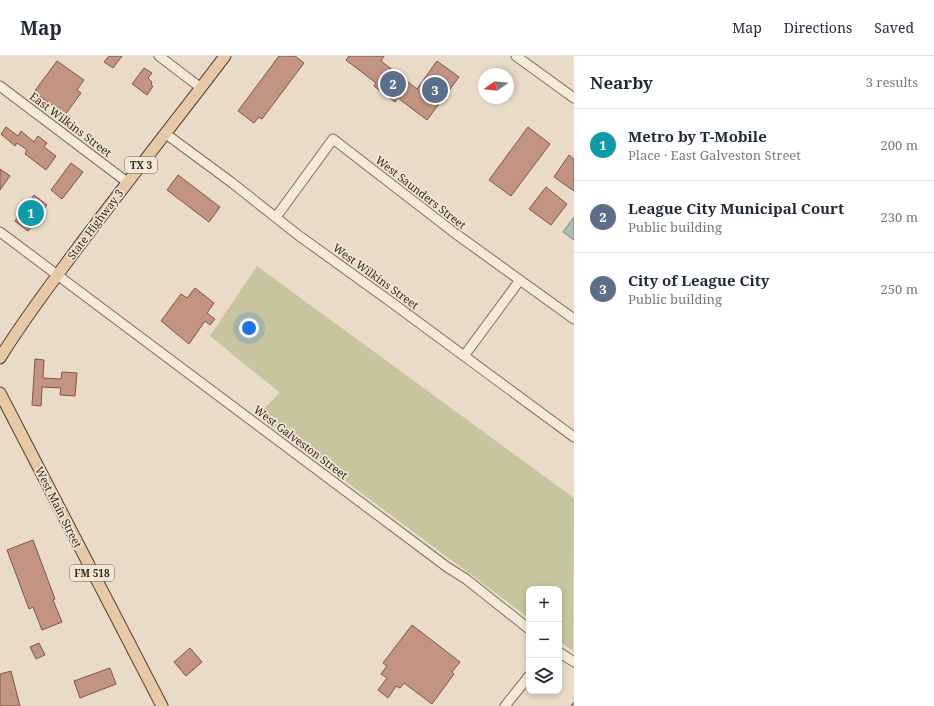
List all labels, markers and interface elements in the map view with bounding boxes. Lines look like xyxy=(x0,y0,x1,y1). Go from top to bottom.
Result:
text: Map xyxy=(20,15,62,41)
text: Map xyxy=(732,18,762,37)
text: Directions xyxy=(784,18,852,37)
text: Saved xyxy=(874,18,914,37)
north arrow xyxy=(478,68,514,104)
pin: 2 xyxy=(380,69,406,99)
text: Nearby xyxy=(590,71,653,94)
text: 3 results xyxy=(866,73,918,91)
pin: 3 xyxy=(422,75,448,105)
street label: East Wilkins Street xyxy=(27,88,115,160)
text: Metro by T-Mobile xyxy=(628,126,767,146)
text: 1 xyxy=(599,136,607,154)
text: 200 m xyxy=(881,136,918,154)
text: Place · East Galveston Street xyxy=(628,146,801,164)
street label: West Saunders Street xyxy=(373,152,469,232)
road number: TX 3 xyxy=(125,157,157,173)
street label: State Highway 3 xyxy=(64,186,126,262)
pin: 1 xyxy=(18,198,44,228)
text: League City Municipal Court xyxy=(628,198,844,218)
text: 2 xyxy=(599,208,607,226)
text: 230 m xyxy=(881,208,918,226)
text: Public building xyxy=(628,218,722,236)
street label: West Wilkins Street xyxy=(330,240,422,312)
text: City of League City xyxy=(628,270,770,290)
text: 3 xyxy=(599,280,607,298)
text: 250 m xyxy=(881,280,918,298)
text: Public building xyxy=(628,290,722,308)
your location xyxy=(239,318,259,338)
street label: West Galveston Street xyxy=(251,402,351,482)
street label: West Main Street xyxy=(32,464,86,550)
road number: FM 518 xyxy=(70,565,114,581)
map controls xyxy=(526,586,562,694)
button: + xyxy=(526,586,562,622)
button: − xyxy=(526,622,562,658)
button: layers xyxy=(526,658,562,694)

